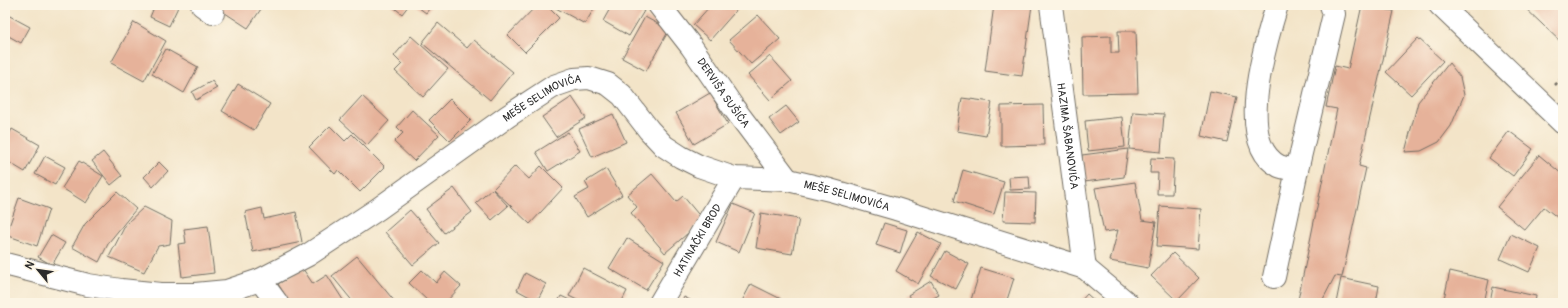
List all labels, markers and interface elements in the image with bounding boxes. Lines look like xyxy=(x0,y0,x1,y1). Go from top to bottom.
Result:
street label: DERVIŠA SUŠIĆA xyxy=(694,56,752,130)
street label: MEŠE SELIMOVIĆA xyxy=(500,73,582,125)
street label: HAZIMA ŠABANOVIĆA xyxy=(1054,82,1081,190)
street label: MEŠE SELIMOVIĆA xyxy=(802,178,891,214)
street label: HATINAČKI BROD xyxy=(671,202,724,279)
north arrow xyxy=(18,250,58,290)
text: N xyxy=(22,258,37,272)

